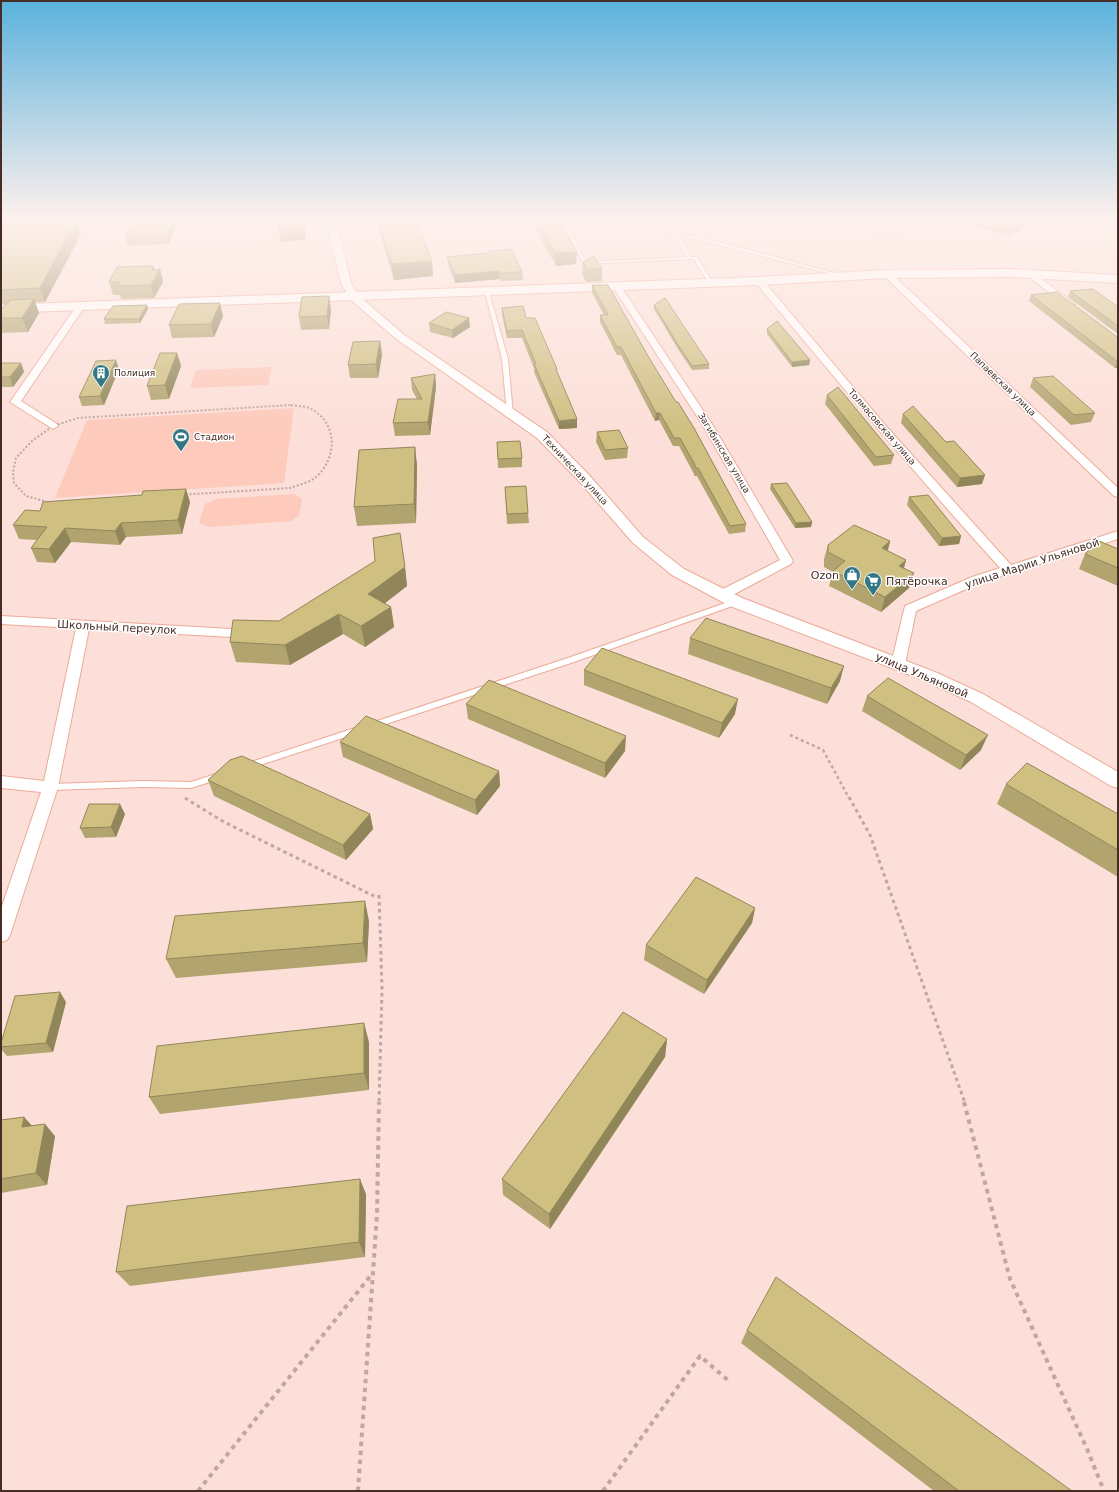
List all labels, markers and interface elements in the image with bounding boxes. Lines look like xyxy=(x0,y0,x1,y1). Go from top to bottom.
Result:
street label: Папаевская улица xyxy=(968,350,1038,418)
building icon: Полиция xyxy=(91,363,111,388)
place label: Полиция xyxy=(114,368,155,378)
street label: Толмасовская улица xyxy=(846,386,918,467)
street label: Загибинская улица xyxy=(696,411,752,495)
sports icon: Стадион xyxy=(171,427,191,452)
place label: Стадион xyxy=(194,432,235,442)
street label: Техническая улица xyxy=(539,432,610,507)
street label: улица Марии Ульяновой xyxy=(963,536,1101,591)
shop icon: Ozon xyxy=(842,565,862,590)
place label: Ozon xyxy=(811,569,839,582)
supermarket icon: Пятёрочка xyxy=(863,571,883,596)
place label: Пятёрочка xyxy=(886,575,948,588)
street label: Школьный переулок xyxy=(57,618,177,637)
street label: улица Ульяновой xyxy=(873,650,970,701)

